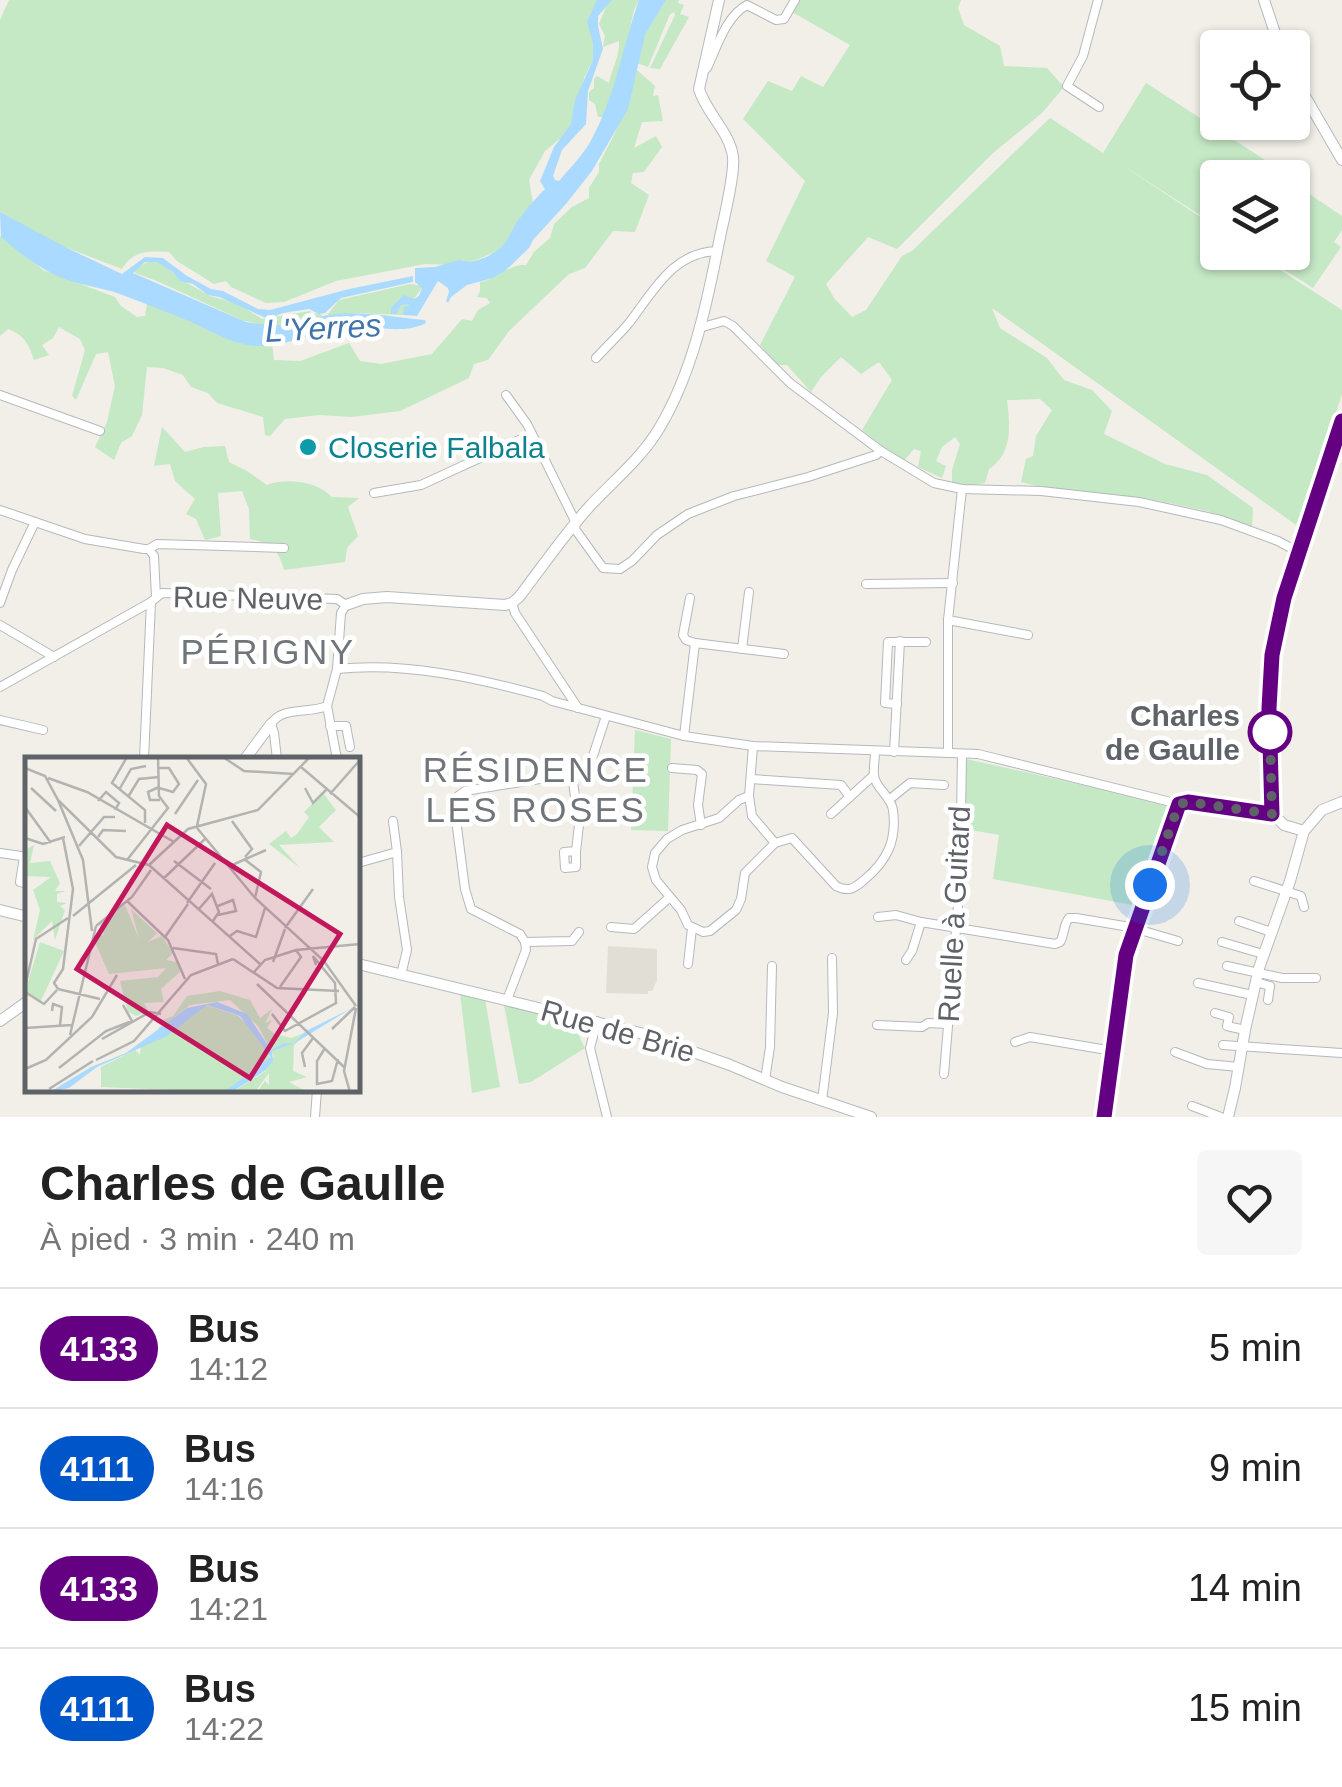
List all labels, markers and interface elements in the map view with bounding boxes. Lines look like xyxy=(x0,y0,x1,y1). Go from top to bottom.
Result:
map controls xyxy=(1200,30,1310,270)
button: locate xyxy=(1200,30,1310,140)
button: layers xyxy=(1200,160,1310,270)
water label: L'Yerres xyxy=(264,307,382,349)
place label: Closerie Falbala xyxy=(328,431,545,464)
marker: Closerie Falbala xyxy=(297,436,319,458)
street label: Rue Neuve xyxy=(173,580,323,616)
district label: PÉRIGNY xyxy=(180,632,356,671)
place label: Charles de Gaulle xyxy=(1105,699,1240,766)
marker: Charles de Gaulle xyxy=(1249,711,1291,753)
district label: RÉSIDENCE LES ROSES xyxy=(423,750,649,829)
inset map xyxy=(25,757,360,1092)
street label: Ruelle à Guitard xyxy=(932,805,976,1023)
your location xyxy=(1125,860,1175,910)
street label: Rue de Brie xyxy=(537,993,699,1069)
button: heart xyxy=(1197,1150,1302,1255)
text: Charles de Gaulle xyxy=(40,1157,446,1210)
text: À pied · 3 min · 240 m xyxy=(40,1221,355,1257)
text: Bus xyxy=(188,1308,260,1350)
text: 5 min xyxy=(1209,1327,1302,1369)
text: 4133 xyxy=(60,1329,138,1368)
text: 14:12 xyxy=(188,1351,268,1387)
text: Bus xyxy=(184,1428,256,1470)
text: 9 min xyxy=(1209,1447,1302,1489)
text: 4111 xyxy=(60,1449,134,1488)
text: 14:16 xyxy=(184,1471,264,1507)
text: Bus xyxy=(188,1548,260,1590)
text: 14 min xyxy=(1188,1567,1302,1609)
text: 4133 xyxy=(60,1569,138,1608)
text: 14:21 xyxy=(188,1591,268,1627)
text: Bus xyxy=(184,1668,256,1710)
text: 15 min xyxy=(1188,1687,1302,1729)
text: 4111 xyxy=(60,1689,134,1728)
text: 14:22 xyxy=(184,1711,264,1747)

